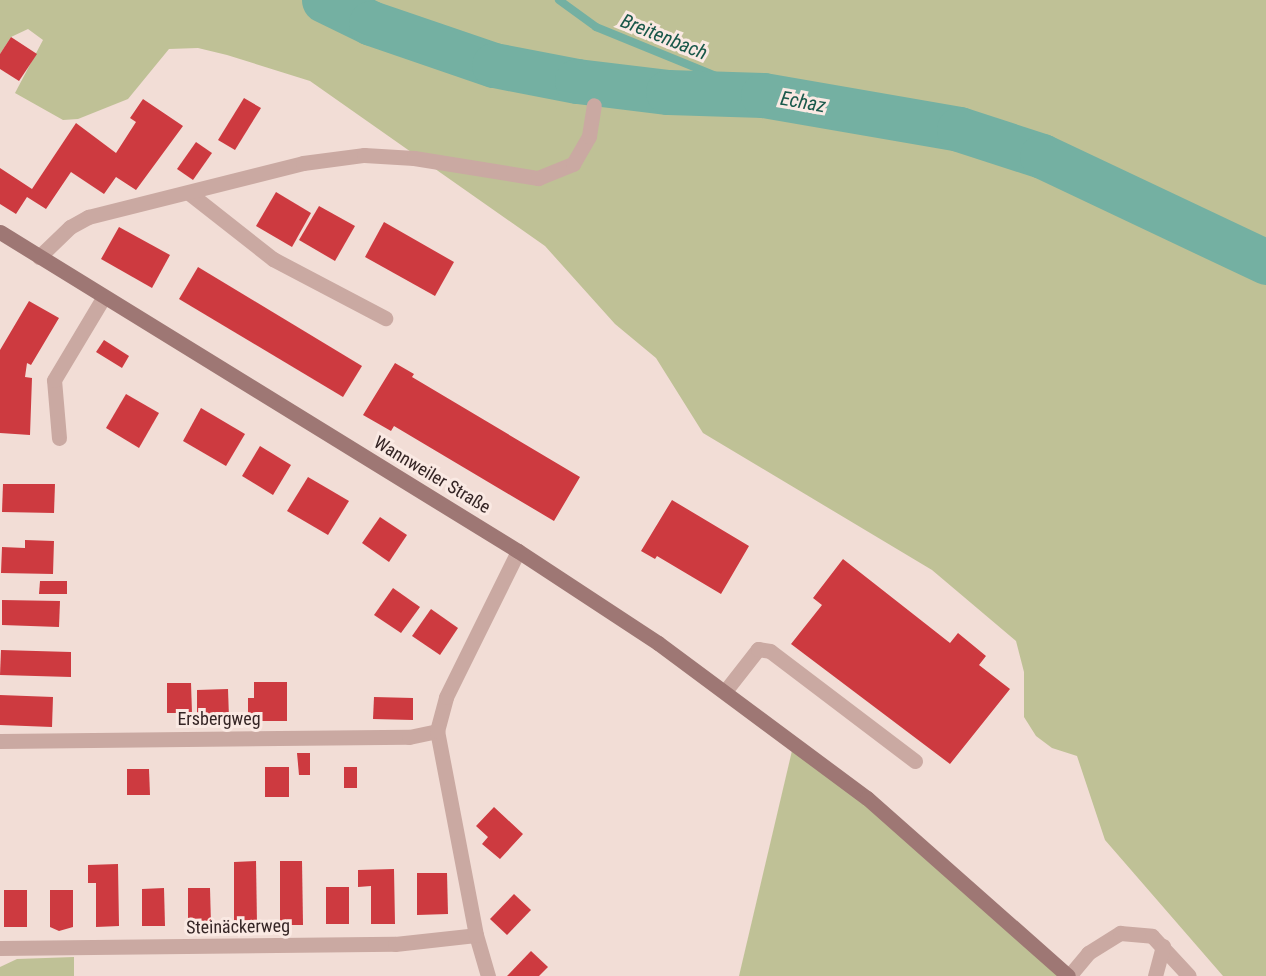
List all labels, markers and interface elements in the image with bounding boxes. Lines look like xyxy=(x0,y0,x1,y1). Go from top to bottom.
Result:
water label: Breitenbach xyxy=(617,9,711,65)
water label: Echaz xyxy=(778,86,828,118)
street label: Wannweiler Straße xyxy=(370,432,494,518)
street label: Ersbergweg xyxy=(177,708,261,730)
street label: Steinäckerweg xyxy=(186,915,290,939)

